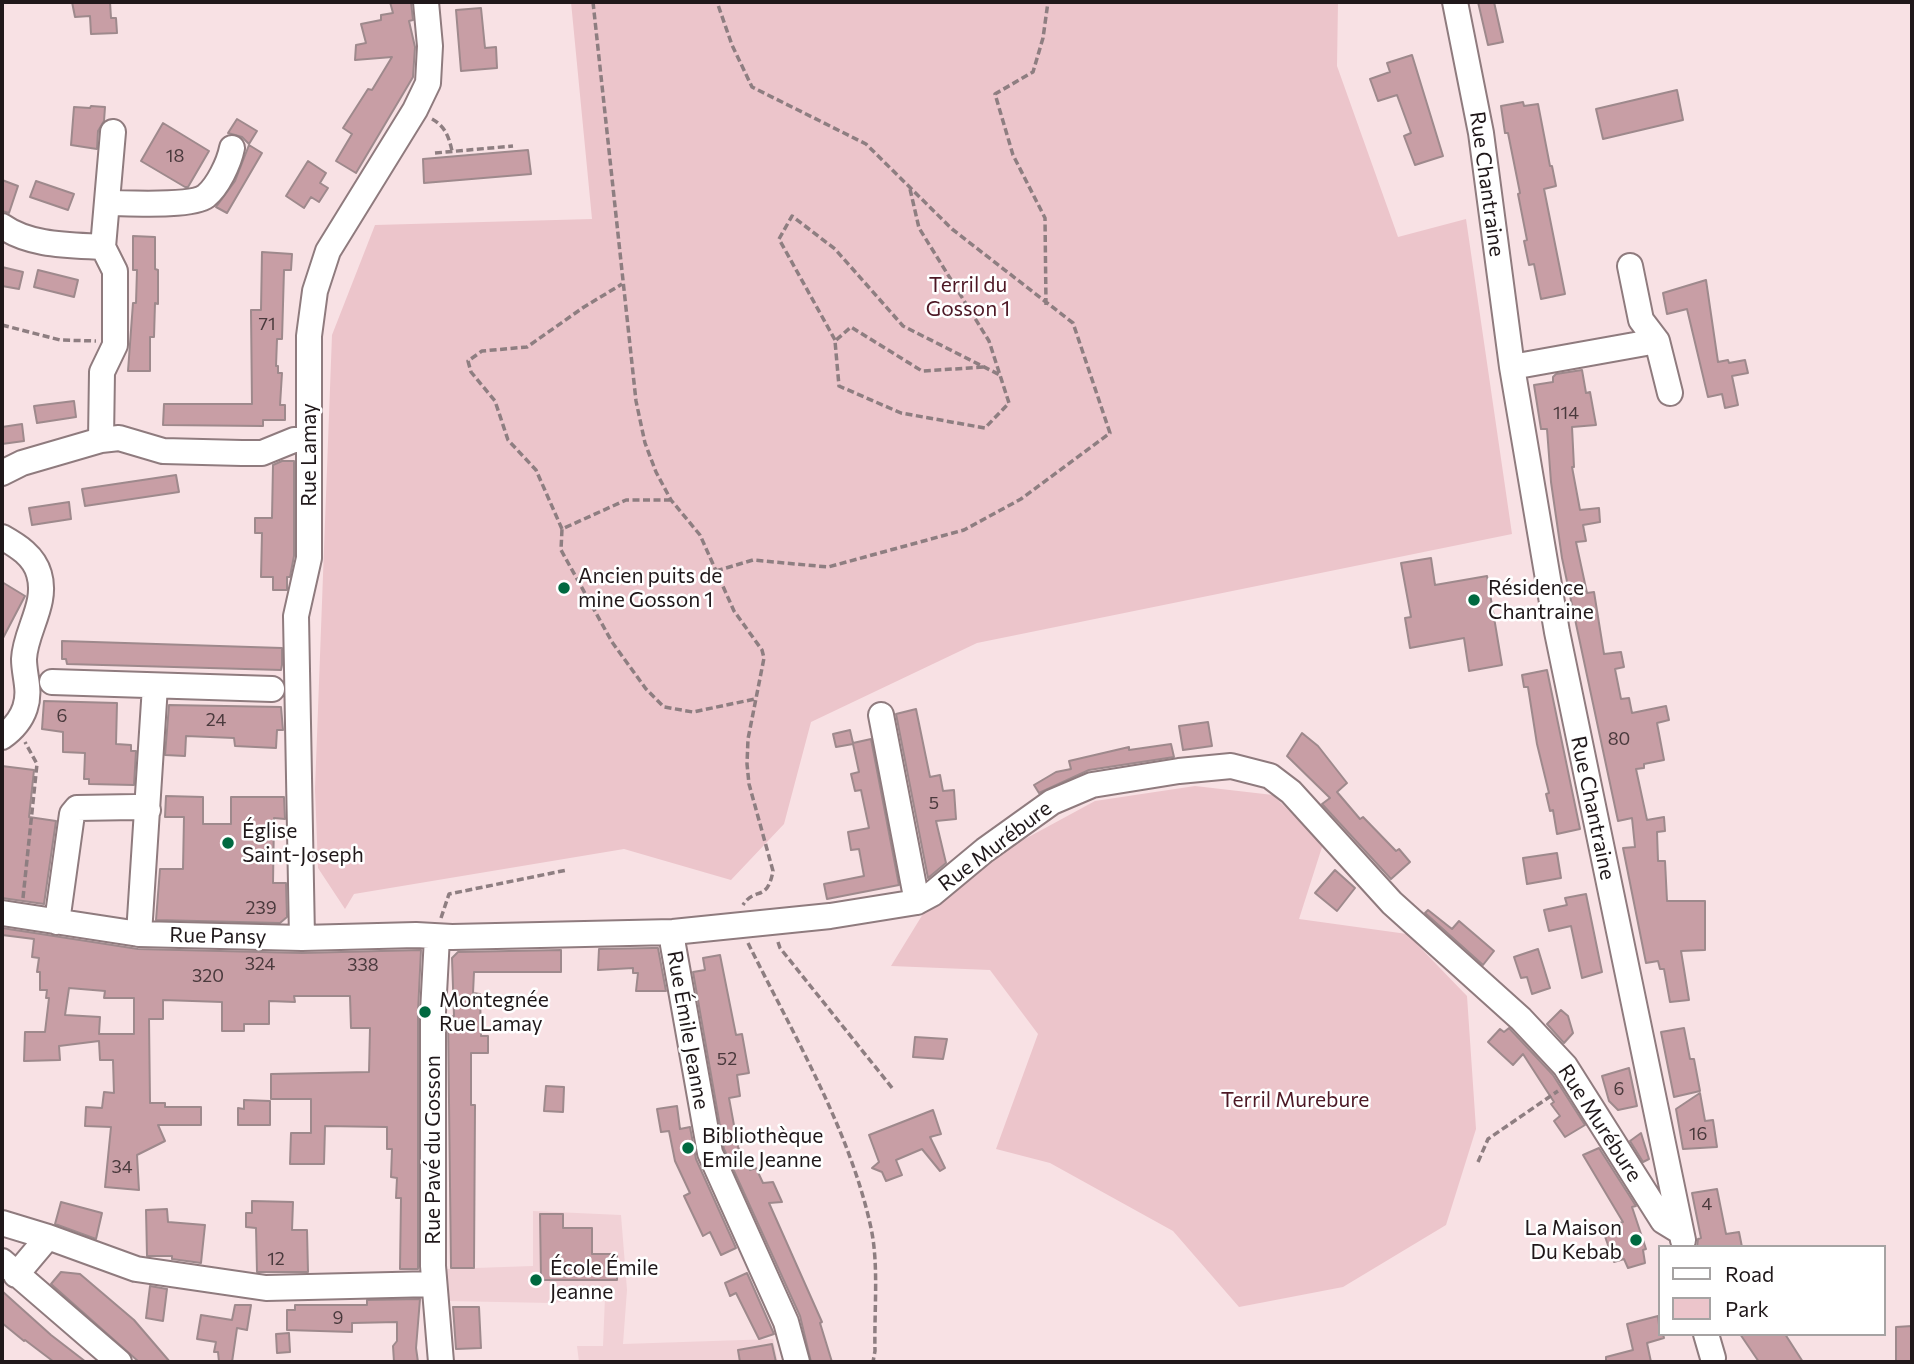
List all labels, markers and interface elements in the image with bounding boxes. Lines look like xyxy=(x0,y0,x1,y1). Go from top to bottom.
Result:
street label: Rue Chantraine xyxy=(1464,110,1510,258)
house number: 18 xyxy=(166,145,184,167)
park label: Terril du Gosson 1 xyxy=(926,272,1010,322)
house number: 71 xyxy=(258,313,276,335)
house number: 114 xyxy=(1553,402,1579,424)
street label: Rue Lamay xyxy=(296,403,322,507)
place label: Ancien puits de mine Gosson 1 xyxy=(578,563,722,613)
place label: Résidence Chantraine xyxy=(1488,575,1594,625)
marker: Ancien puits de mine Gosson 1 xyxy=(556,580,572,596)
marker: Résidence Chantraine xyxy=(1466,592,1482,608)
house number: 6 xyxy=(57,705,67,727)
house number: 24 xyxy=(206,709,226,731)
house number: 80 xyxy=(1608,728,1630,750)
street label: Rue Chantraine xyxy=(1565,734,1621,882)
house number: 5 xyxy=(929,792,939,814)
street label: Rue Murébure xyxy=(934,795,1056,897)
place label: Église Saint-Joseph xyxy=(242,818,364,868)
marker: Église Saint-Joseph xyxy=(220,835,236,851)
house number: 239 xyxy=(245,897,277,919)
street label: Rue Pansy xyxy=(169,923,267,949)
street label: Rue Émile Jeanne xyxy=(662,949,714,1111)
house number: 324 xyxy=(245,953,275,975)
house number: 338 xyxy=(347,954,379,976)
house number: 320 xyxy=(192,965,224,987)
place label: Montegnée Rue Lamay xyxy=(439,987,549,1037)
marker: Montegnée Rue Lamay xyxy=(417,1004,433,1020)
house number: 52 xyxy=(717,1048,737,1070)
street label: Rue Pavé du Gosson xyxy=(420,1055,446,1245)
street label: Rue Murébure xyxy=(1553,1060,1647,1186)
house number: 6 xyxy=(1614,1078,1624,1100)
park label: Terril Murebure xyxy=(1221,1087,1369,1113)
place label: Bibliothèque Emile Jeanne xyxy=(702,1123,823,1173)
house number: 16 xyxy=(1689,1123,1707,1145)
marker: Bibliothèque Emile Jeanne xyxy=(680,1140,696,1156)
house number: 34 xyxy=(111,1156,133,1178)
house number: 4 xyxy=(1702,1193,1712,1215)
place label: La Maison Du Kebab xyxy=(1525,1215,1622,1265)
marker: La Maison Du Kebab xyxy=(1628,1232,1644,1248)
legend xyxy=(1658,1245,1886,1336)
house number: 12 xyxy=(267,1248,285,1270)
place label: École Émile Jeanne xyxy=(550,1255,658,1305)
text: Road xyxy=(1725,1261,1774,1286)
marker: École Émile Jeanne xyxy=(528,1272,544,1288)
text: Park xyxy=(1725,1296,1769,1321)
house number: 9 xyxy=(333,1307,343,1329)

